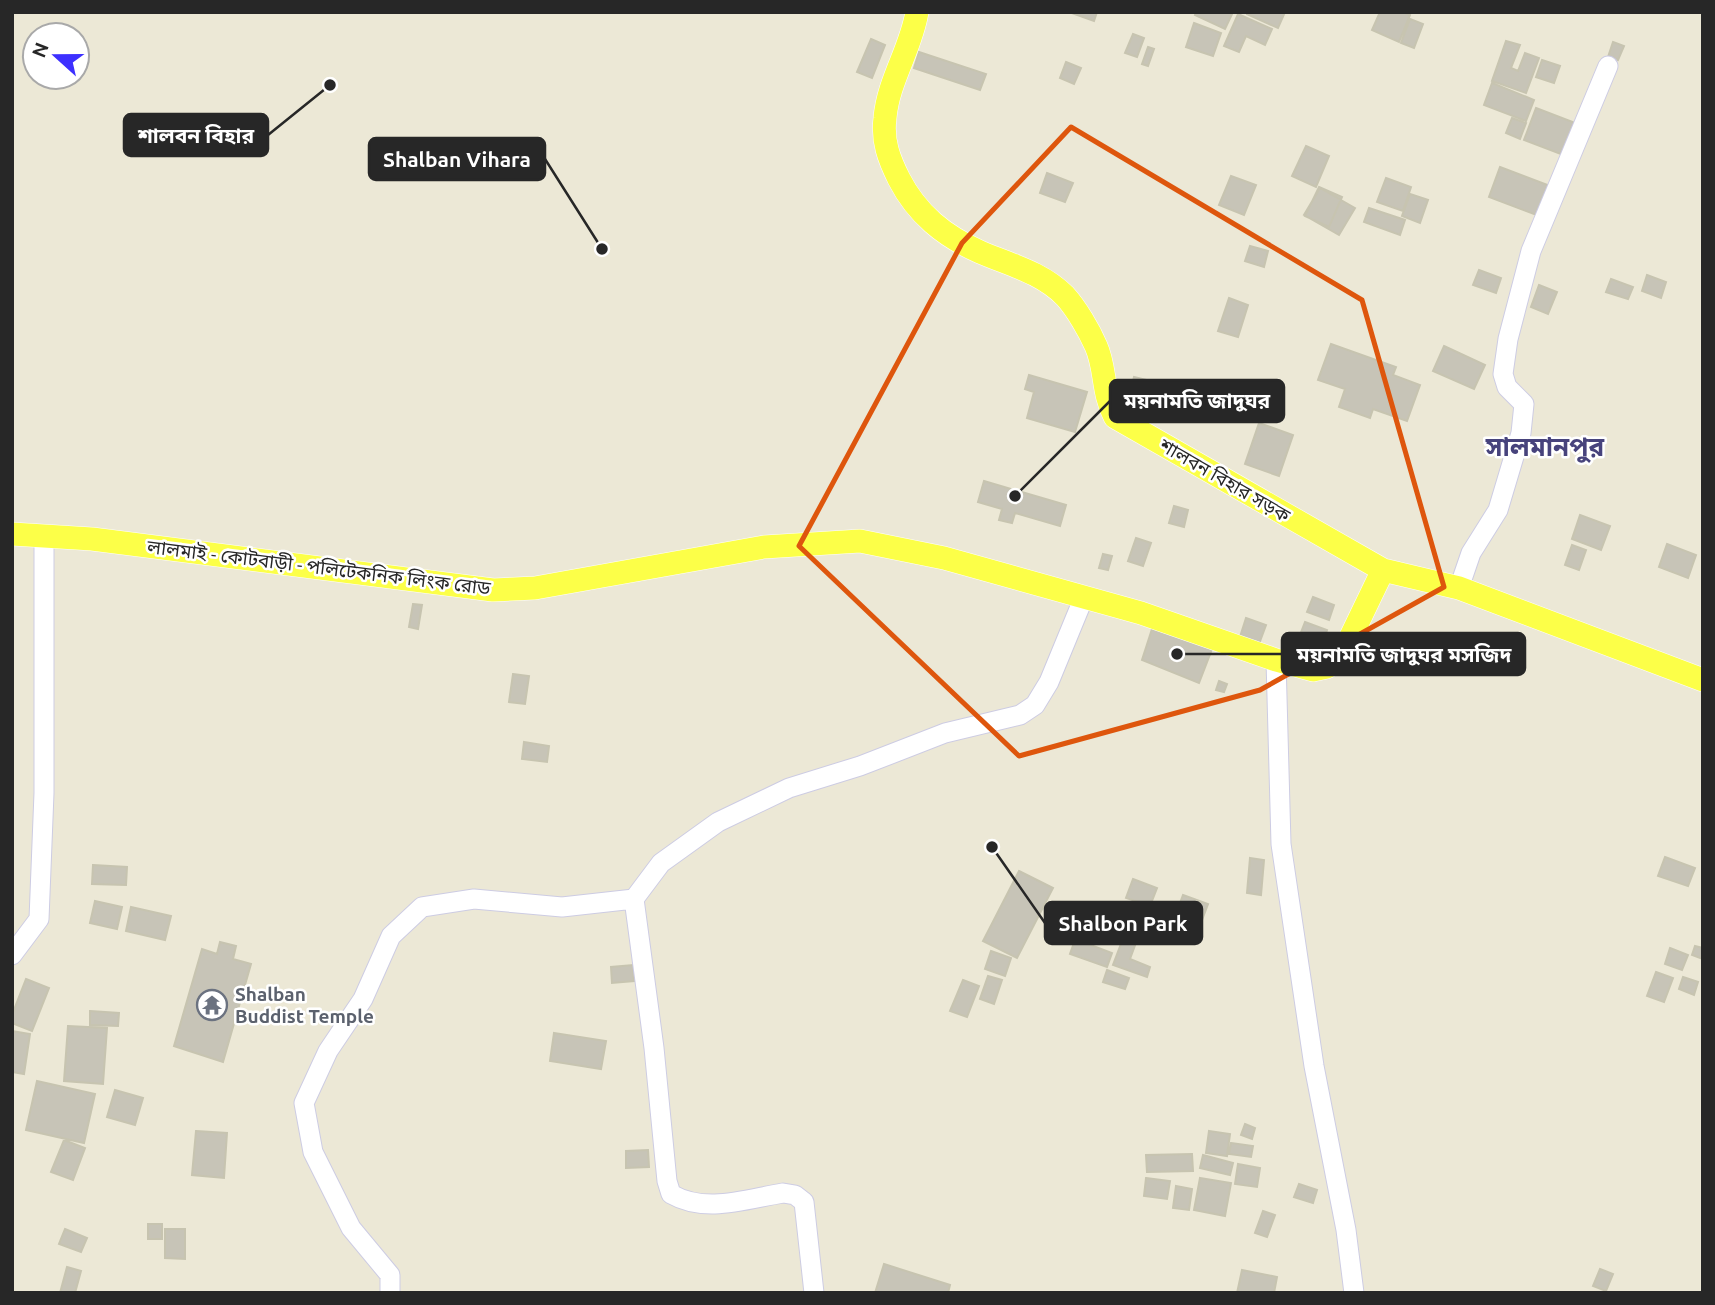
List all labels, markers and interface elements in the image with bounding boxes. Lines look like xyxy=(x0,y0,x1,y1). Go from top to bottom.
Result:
north arrow xyxy=(21,21,91,91)
text: N xyxy=(27,39,53,60)
callout: শালবন বিহার xyxy=(124,114,268,156)
text: শালবন বিহার xyxy=(137,123,254,147)
callout: Shalban Vihara xyxy=(369,138,545,180)
text: Shalban Vihara xyxy=(383,147,531,171)
callout: ময়নামতি জাদুঘর xyxy=(1110,380,1284,422)
text: ময়নামতি জাদুঘর xyxy=(1123,388,1271,412)
district label: সালমানপুর xyxy=(1485,432,1605,464)
street label: শালবন বিহার সড়ক xyxy=(1155,433,1295,527)
street label: লালমাই - কোটবাড়ী - পলিটেকনিক লিংক রোড xyxy=(145,535,492,599)
callout: ময়নামতি জাদুঘর মসজিদ xyxy=(1282,633,1525,675)
text: ময়নামতি জাদুঘর মসজিদ xyxy=(1296,642,1512,666)
callout: Shalbon Park xyxy=(1045,902,1202,944)
text: Shalbon Park xyxy=(1058,911,1188,935)
place label: Shalban Buddist Temple xyxy=(235,983,374,1027)
temple icon: Shalban Buddist Temple xyxy=(195,988,229,1022)

